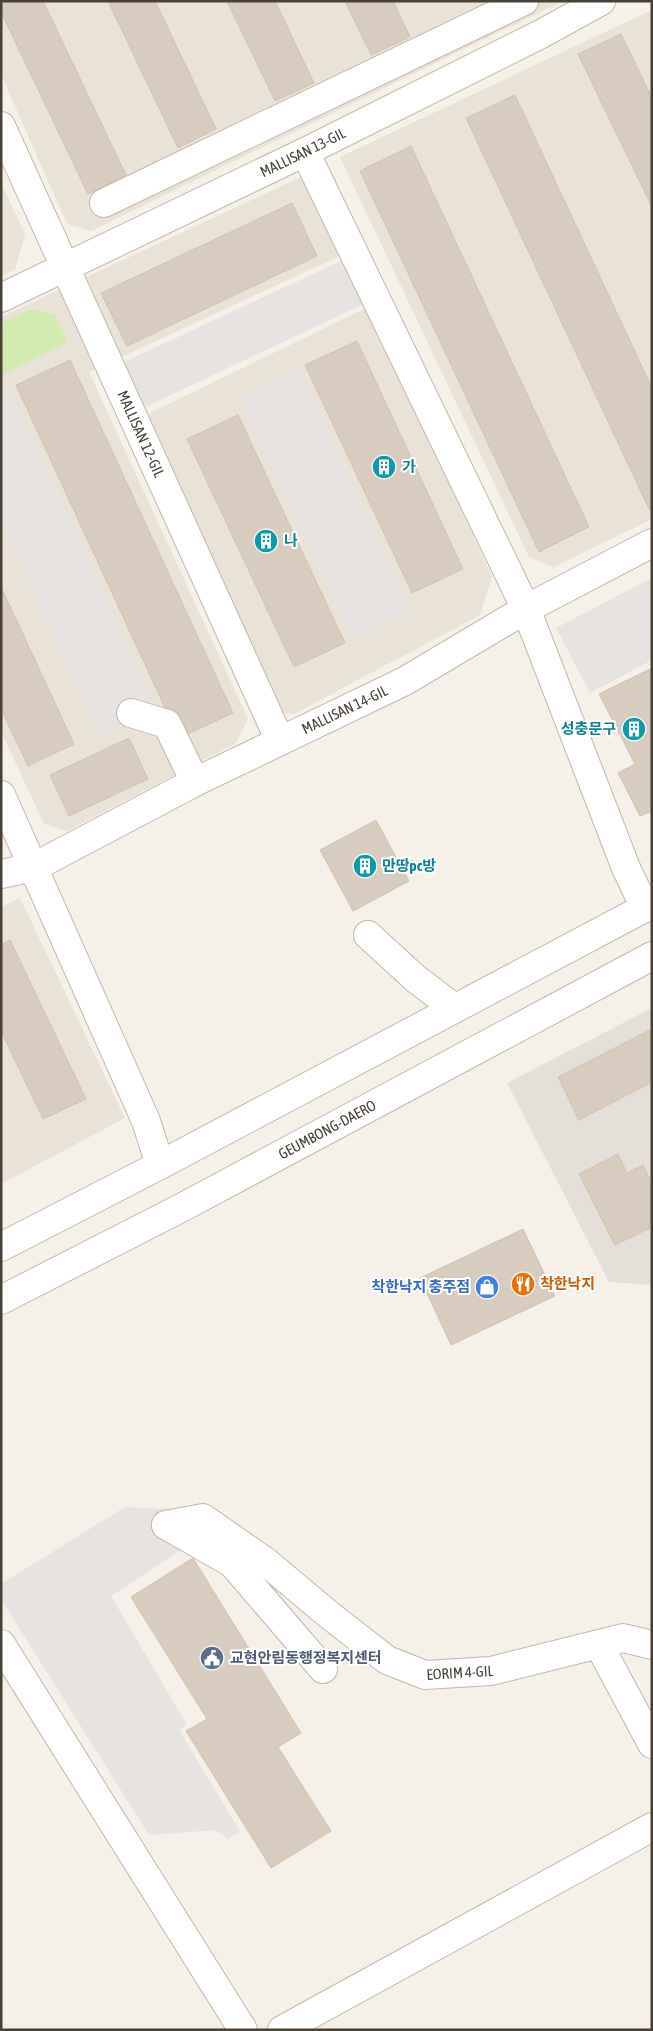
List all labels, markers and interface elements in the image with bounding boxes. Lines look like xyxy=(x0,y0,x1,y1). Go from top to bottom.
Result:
street label: MALLISAN 13-GIL xyxy=(257,124,348,180)
street label: MALLISAN 12-GIL xyxy=(114,388,168,480)
building icon: 가 xyxy=(371,454,397,480)
place label: 가 xyxy=(402,458,416,475)
building icon: 나 xyxy=(253,528,279,554)
place label: 나 xyxy=(284,532,298,549)
street label: MALLISAN 14-GIL xyxy=(299,682,390,737)
building icon: 성충문구 xyxy=(621,716,647,742)
place label: 성충문구 xyxy=(561,720,616,737)
building icon: 만땅pc방 xyxy=(352,853,378,879)
place label: 만땅pc방 xyxy=(382,857,436,874)
street label: GEUMBONG-DAERO xyxy=(275,1096,379,1162)
restaurant icon: 착한낙지 xyxy=(510,1271,536,1297)
shop icon: 착한낙지 충주점 xyxy=(474,1274,500,1300)
place label: 착한낙지 xyxy=(540,1275,595,1292)
place label: 착한낙지 충주점 xyxy=(371,1278,470,1295)
public building icon: 교현안림동행정복지센터 xyxy=(199,1645,225,1671)
place label: 교현안림동행정복지센터 xyxy=(230,1649,382,1666)
street label: EORIM 4-GIL xyxy=(426,1662,494,1683)

